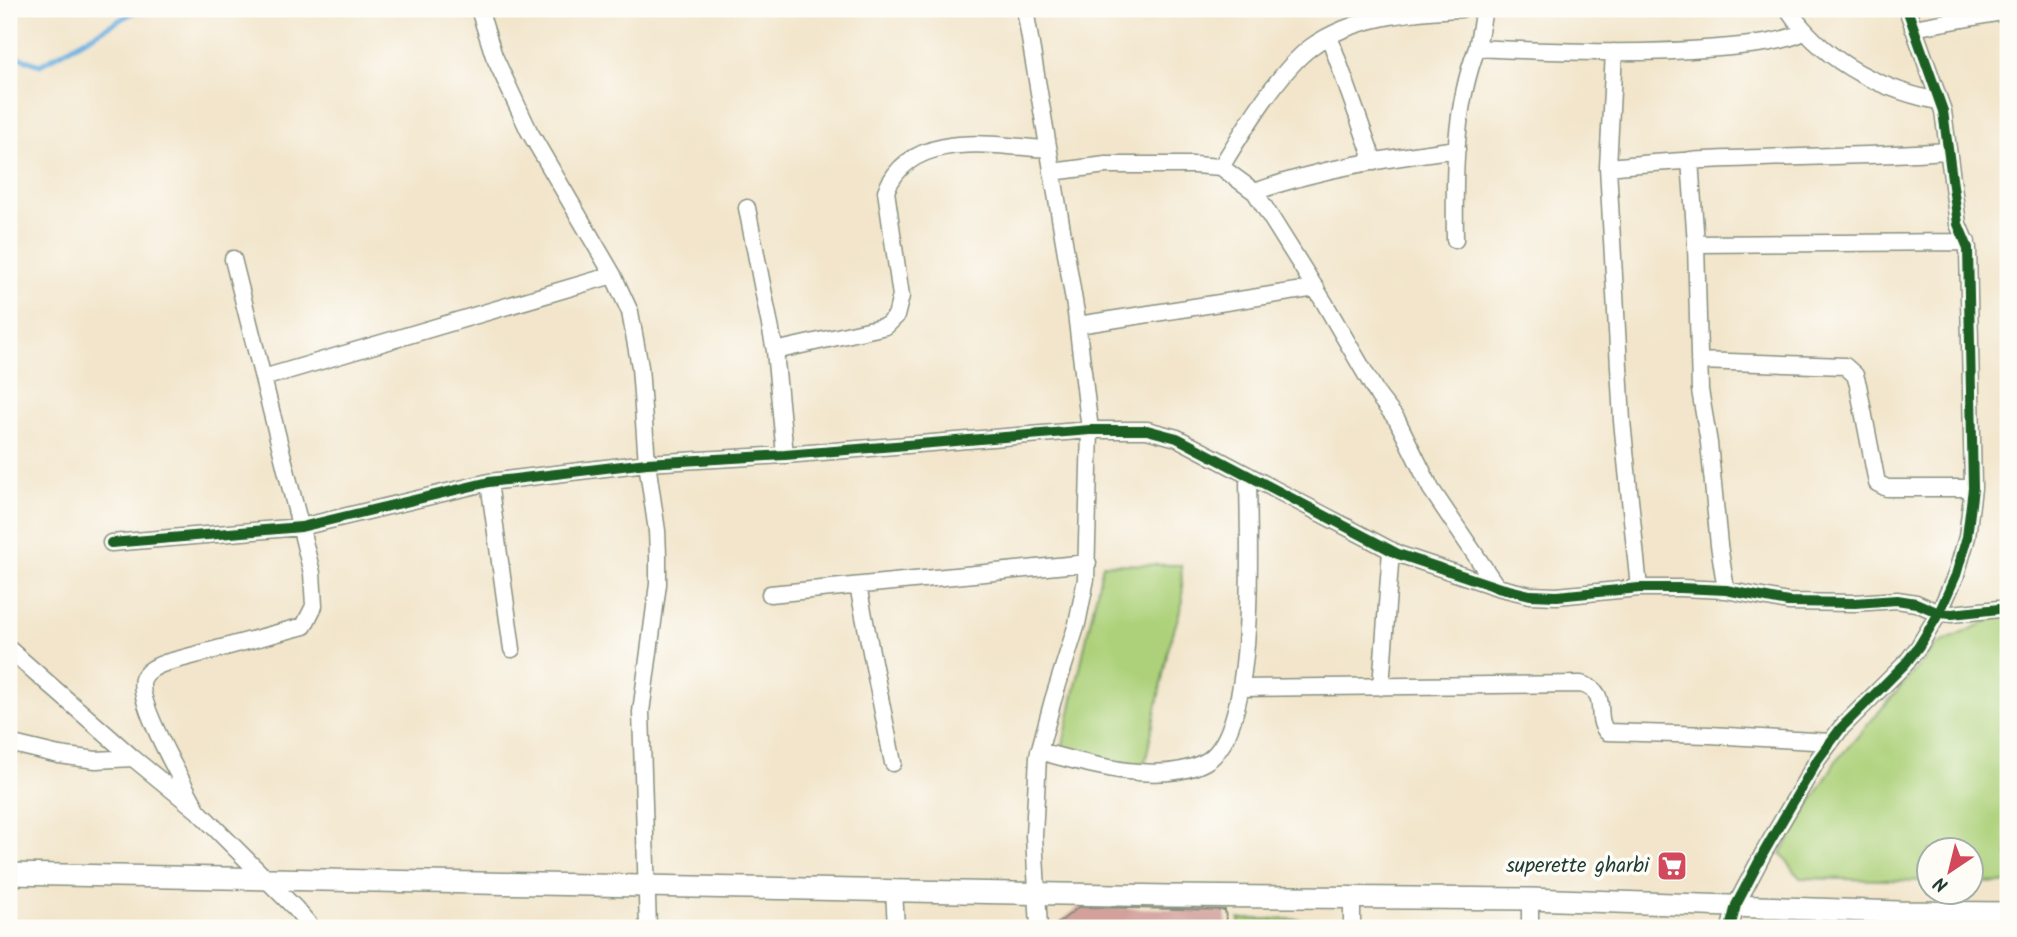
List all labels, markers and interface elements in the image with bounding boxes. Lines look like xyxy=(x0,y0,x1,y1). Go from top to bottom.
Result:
north arrow xyxy=(1916,836,1986,906)
supermarket icon: superette gharbi xyxy=(1655,849,1689,883)
place label: superette gharbi xyxy=(1506,850,1650,883)
text: N xyxy=(1928,868,1955,899)

